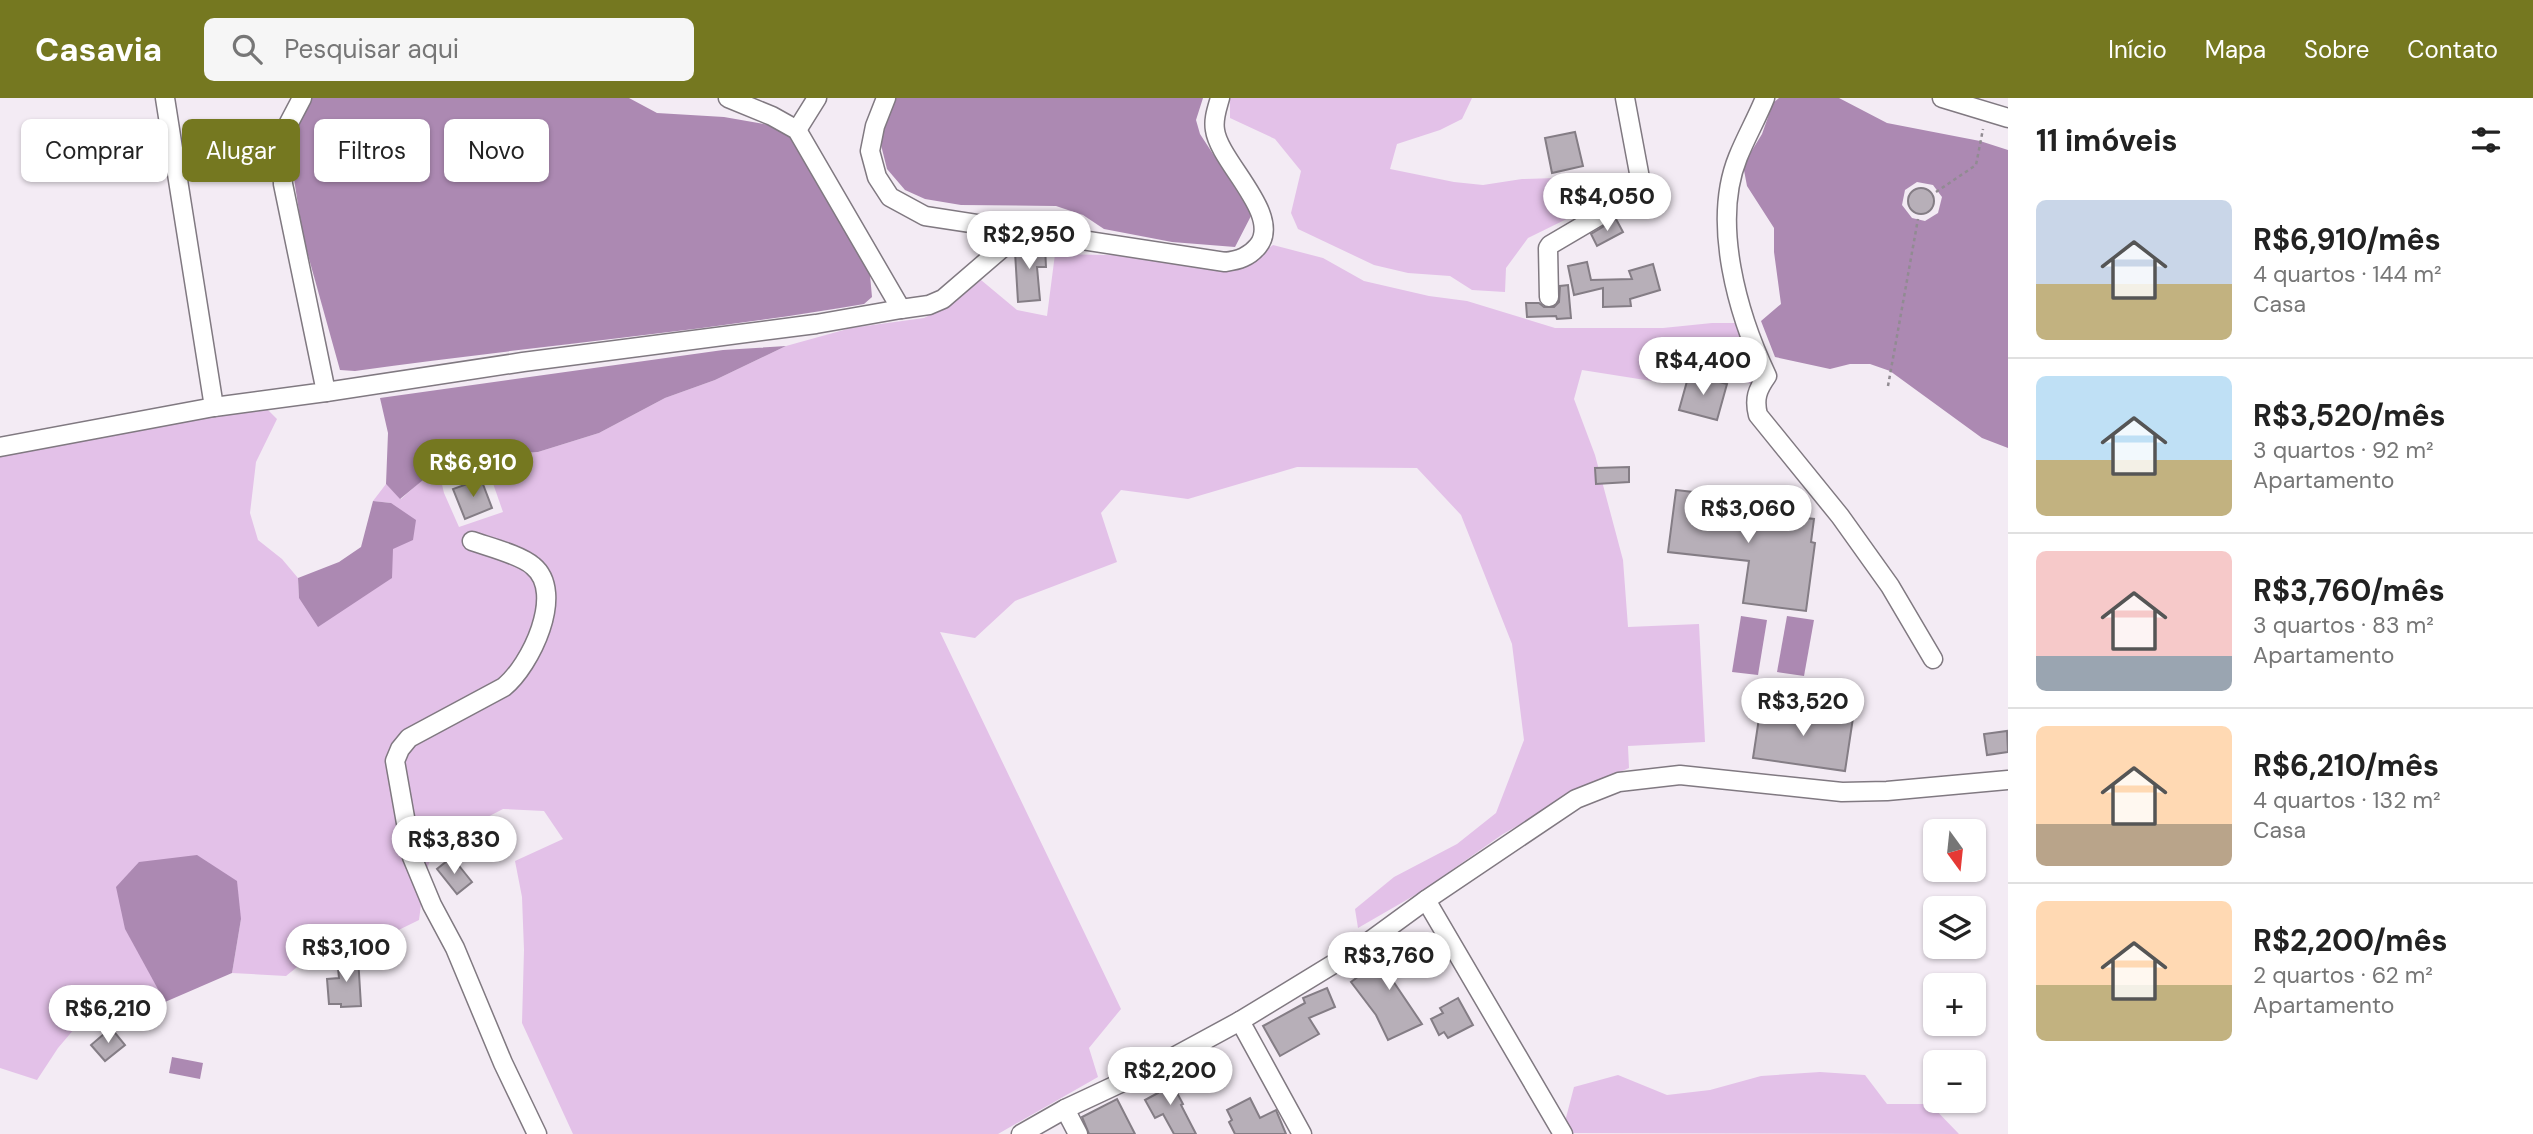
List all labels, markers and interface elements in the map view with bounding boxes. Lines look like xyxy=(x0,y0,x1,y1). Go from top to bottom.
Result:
search box xyxy=(204,18,694,81)
text: Casavia xyxy=(35,28,162,71)
icon: search xyxy=(228,30,266,68)
text: Pesquisar aqui xyxy=(284,32,459,66)
text: Início xyxy=(2108,34,2167,65)
text: Mapa xyxy=(2205,34,2266,65)
text: Sobre xyxy=(2304,34,2369,65)
text: Contato xyxy=(2407,34,2498,65)
chip: Comprar xyxy=(21,119,168,182)
chip: Alugar xyxy=(182,119,300,182)
chip: Filtros xyxy=(314,119,430,182)
chip: Novo xyxy=(444,119,549,182)
text: 11 imóveis xyxy=(2036,121,2177,160)
icon: filters xyxy=(2467,121,2505,159)
pin: R$4,050 xyxy=(1542,174,1672,233)
text: R$4,050 xyxy=(1559,181,1655,211)
pin: R$2,950 xyxy=(964,212,1094,271)
text: R$2,950 xyxy=(983,219,1075,249)
text: R$6,910/mês xyxy=(2253,220,2441,259)
icon: home xyxy=(2092,228,2176,312)
text: 4 quartos · 144 m² xyxy=(2253,259,2442,289)
text: Casa xyxy=(2253,289,2306,319)
pin: R$4,400 xyxy=(1638,338,1768,397)
text: R$4,400 xyxy=(1655,345,1751,375)
text: R$3,520/mês xyxy=(2253,396,2446,435)
icon: home xyxy=(2092,404,2176,488)
text: 3 quartos · 92 m² xyxy=(2253,435,2434,465)
pin: R$6,910 xyxy=(408,440,538,499)
text: R$6,910 xyxy=(429,447,517,477)
text: Apartamento xyxy=(2253,465,2394,495)
pin: R$3,060 xyxy=(1683,486,1813,545)
text: R$3,060 xyxy=(1701,493,1795,523)
text: R$3,760/mês xyxy=(2253,571,2445,610)
icon: home xyxy=(2092,579,2176,663)
text: 3 quartos · 83 m² xyxy=(2253,610,2434,640)
text: Apartamento xyxy=(2253,640,2394,670)
pin: R$3,520 xyxy=(1738,678,1868,738)
text: R$3,520 xyxy=(1757,686,1849,716)
text: R$6,210/mês xyxy=(2253,746,2439,785)
icon: home xyxy=(2092,754,2176,838)
text: 4 quartos · 132 m² xyxy=(2253,785,2441,815)
text: Casa xyxy=(2253,815,2306,845)
pin: R$3,830 xyxy=(389,816,519,876)
north arrow xyxy=(1923,819,1986,882)
map controls xyxy=(1923,819,1986,1113)
text: R$3,830 xyxy=(408,824,500,854)
button: layers xyxy=(1923,896,1986,959)
text: R$2,200/mês xyxy=(2253,921,2447,960)
pin: R$3,100 xyxy=(281,924,411,984)
icon: home xyxy=(2092,929,2176,1013)
text: R$3,100 xyxy=(302,932,390,962)
pin: R$3,760 xyxy=(1324,932,1454,992)
text: R$3,760 xyxy=(1344,940,1434,970)
text: 2 quartos · 62 m² xyxy=(2253,960,2433,990)
button: + xyxy=(1923,973,1986,1036)
pin: R$6,210 xyxy=(43,986,173,1045)
text: Apartamento xyxy=(2253,990,2394,1020)
text: R$6,210 xyxy=(65,993,151,1023)
pin: R$2,200 xyxy=(1105,1048,1235,1107)
button: − xyxy=(1923,1050,1986,1113)
text: R$2,200 xyxy=(1124,1055,1216,1085)

